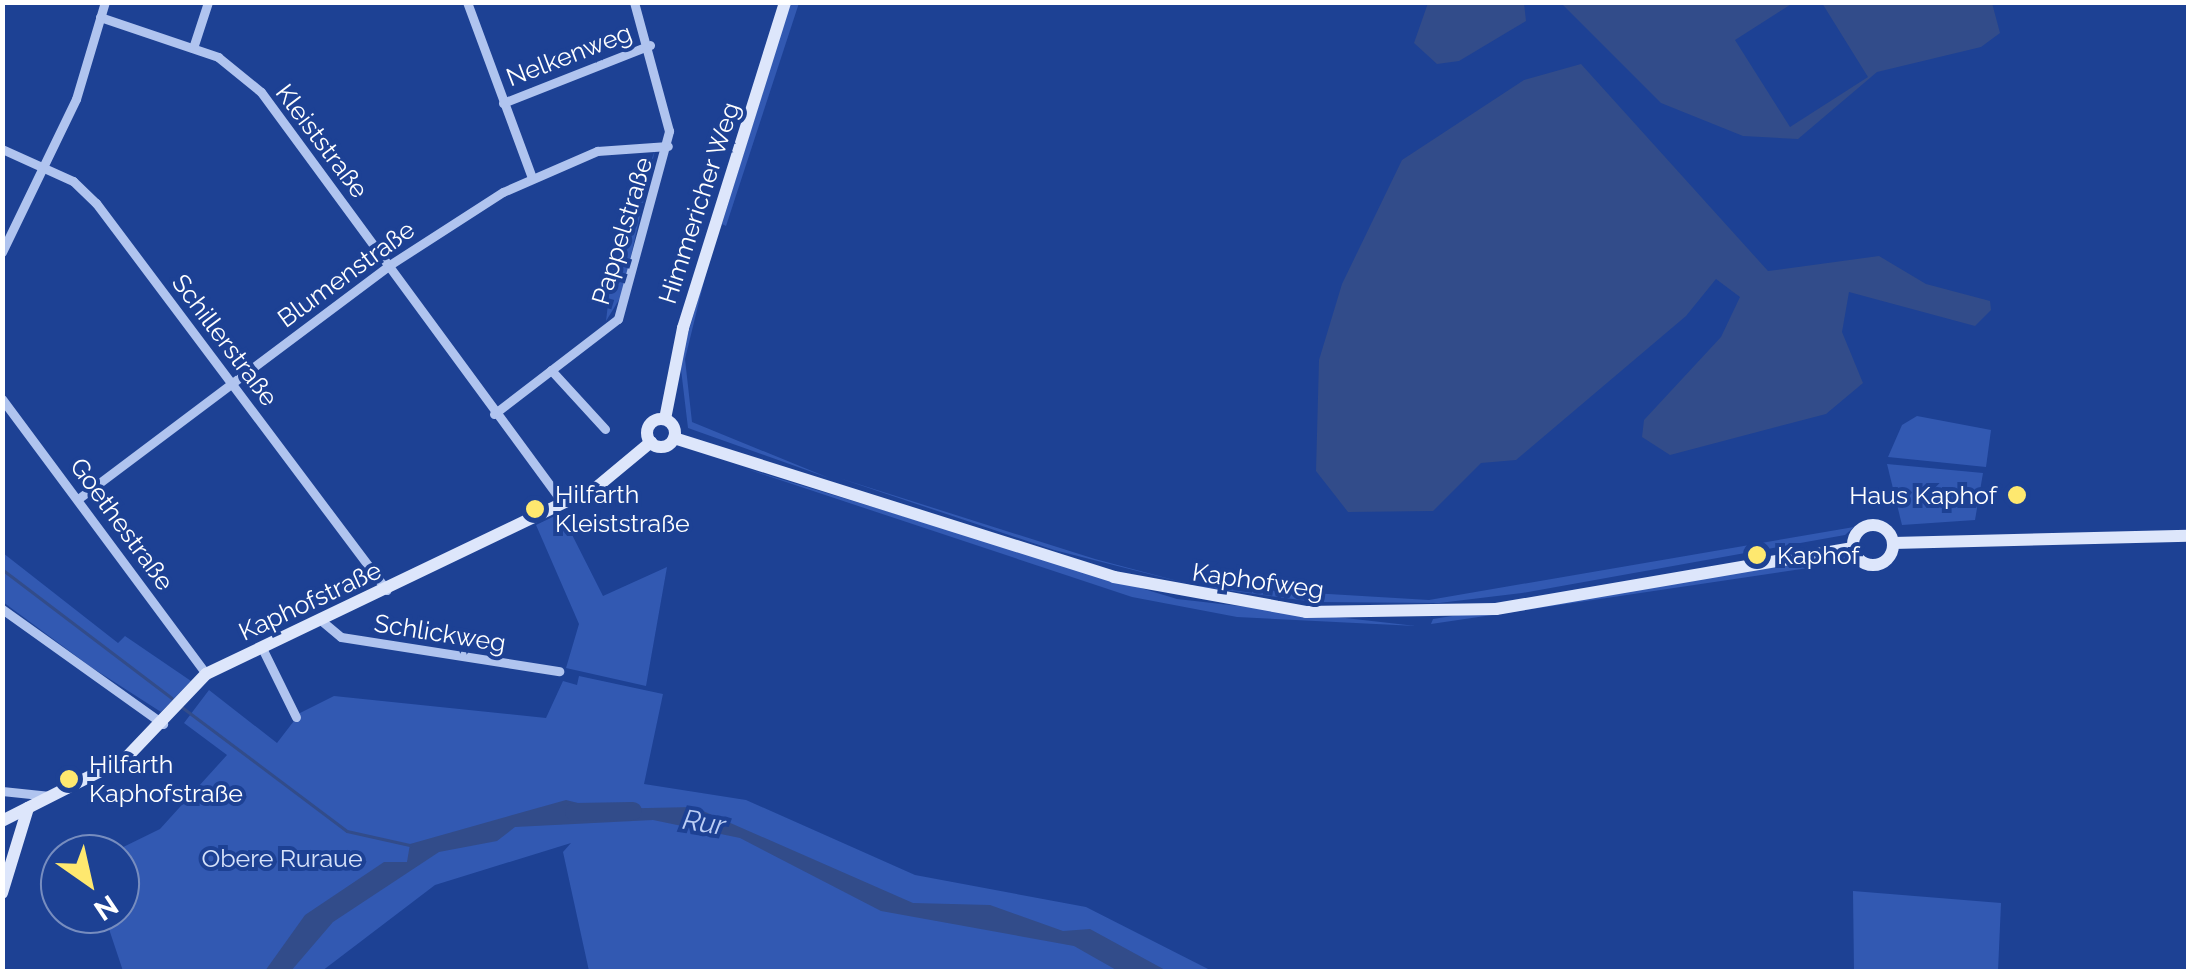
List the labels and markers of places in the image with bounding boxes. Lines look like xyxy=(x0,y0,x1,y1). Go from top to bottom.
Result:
place label: Hilfarth Kleiststraße xyxy=(555,480,690,539)
place label: Haus Kaphof xyxy=(1849,480,1997,510)
marker: Haus Kaphof xyxy=(2006,484,2028,506)
marker: Hilfarth Kleiststraße xyxy=(524,498,546,520)
place label: Kaphof xyxy=(1777,540,1860,570)
marker: Kaphof xyxy=(1746,544,1768,566)
place label: Hilfarth Kaphofstraße xyxy=(89,750,243,809)
marker: Hilfarth Kaphofstraße xyxy=(58,768,80,790)

